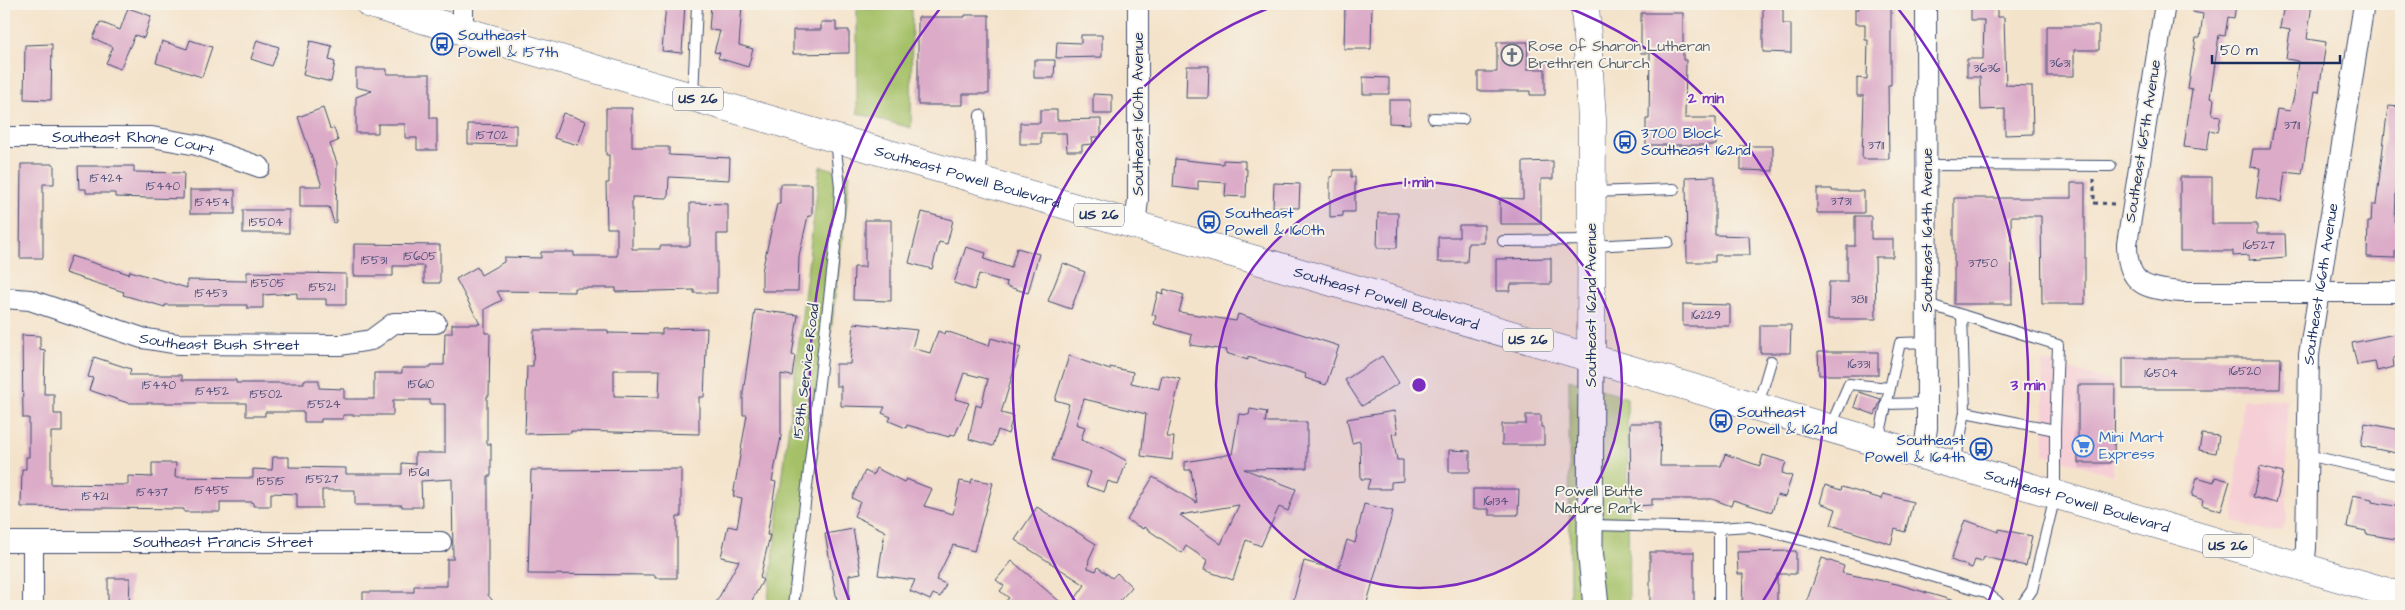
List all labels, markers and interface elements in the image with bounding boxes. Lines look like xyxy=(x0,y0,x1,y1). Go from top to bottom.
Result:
place label: Southeast Powell & 157th xyxy=(458,25,559,63)
bus stop icon: Southeast Powell & 157th xyxy=(430,32,454,56)
street label: Southeast 160th Avenue xyxy=(1128,32,1149,196)
scale bar xyxy=(2212,32,2340,64)
place label: Rose of Sharon Lutheran Brethren Church xyxy=(1528,36,1711,74)
text: 50 m xyxy=(2220,40,2258,61)
church icon: Rose of Sharon Lutheran Brethren Church xyxy=(1500,43,1524,67)
house number: 3631 xyxy=(2049,55,2071,72)
street label: Southeast 165th Avenue xyxy=(2120,58,2166,224)
house number: 3636 xyxy=(1973,60,2001,77)
road number: US 26 xyxy=(673,88,723,110)
text: 2 min xyxy=(1687,88,1725,109)
house number: 3711 xyxy=(2284,117,2301,134)
place label: 3700 Block Southeast 162nd xyxy=(1641,123,1751,161)
street label: Southeast Rhone Court xyxy=(52,127,218,161)
house number: 15702 xyxy=(476,127,508,144)
bus stop icon: 3700 Block Southeast 162nd xyxy=(1613,130,1637,154)
house number: 3711 xyxy=(1868,137,1885,154)
street label: Southeast Powell Boulevard xyxy=(872,140,1063,213)
street label: Southeast 164th Avenue xyxy=(1917,148,1938,312)
house number: 15424 xyxy=(89,170,123,187)
text: 1 min xyxy=(1404,172,1434,193)
house number: 15440 xyxy=(146,178,180,195)
house number: 3731 xyxy=(1830,193,1852,210)
house number: 15454 xyxy=(195,194,229,211)
street label: Southeast 166th Avenue xyxy=(2298,202,2343,365)
place label: Southeast Powell & 160th xyxy=(1225,203,1325,241)
road number: US 26 xyxy=(1074,204,1124,226)
bus stop icon: Southeast Powell & 160th xyxy=(1197,210,1221,234)
house number: 15504 xyxy=(249,214,283,231)
street label: Southeast 162nd Avenue xyxy=(1581,223,1602,387)
house number: 16527 xyxy=(2243,237,2276,254)
house number: 15605 xyxy=(403,248,437,265)
house number: 15531 xyxy=(361,252,388,269)
house number: 3750 xyxy=(1968,255,1998,272)
street label: Southeast Powell Boulevard xyxy=(1291,261,1482,335)
house number: 15505 xyxy=(251,275,286,292)
house number: 15521 xyxy=(309,279,336,296)
house number: 15453 xyxy=(195,285,227,302)
house number: 3811 xyxy=(1851,291,1868,308)
street label: 158th Service Road xyxy=(787,302,825,440)
house number: 16229 xyxy=(1691,307,1721,324)
street label: Southeast Bush Street xyxy=(138,327,299,355)
road number: US 26 xyxy=(1503,328,1553,352)
house number: 16331 xyxy=(1848,356,1871,373)
house number: 16520 xyxy=(2229,363,2261,380)
house number: 16504 xyxy=(2144,365,2178,382)
text: 3 min xyxy=(2009,375,2046,396)
house number: 15610 xyxy=(408,376,435,393)
centre of rings xyxy=(1410,376,1428,394)
house number: 15440 xyxy=(142,377,176,394)
house number: 15452 xyxy=(195,383,229,400)
house number: 15502 xyxy=(250,386,283,403)
house number: 15524 xyxy=(307,396,341,413)
place label: Southeast Powell & 162nd xyxy=(1737,402,1837,440)
bus stop icon: Southeast Powell & 162nd xyxy=(1709,409,1733,433)
place label: Mini Mart Express xyxy=(2099,427,2164,465)
place label: Southeast Powell & 164th xyxy=(1865,430,1966,468)
supermarket icon: Mini Mart Express xyxy=(2071,434,2095,458)
bus stop icon: Southeast Powell & 164th xyxy=(1969,437,1993,461)
house number: 15611 xyxy=(409,464,430,481)
street label: Southeast Powell Boulevard xyxy=(1982,464,2173,538)
house number: 15527 xyxy=(306,471,339,488)
house number: 15515 xyxy=(257,473,286,490)
park label: Powell Butte Nature Park xyxy=(1555,481,1643,519)
house number: 15455 xyxy=(194,482,230,499)
house number: 15437 xyxy=(136,484,168,501)
house number: 15421 xyxy=(82,488,109,505)
house number: 16134 xyxy=(1484,493,1508,510)
street label: Southeast Francis Street xyxy=(133,532,313,553)
road number: US 26 xyxy=(2203,534,2253,558)

